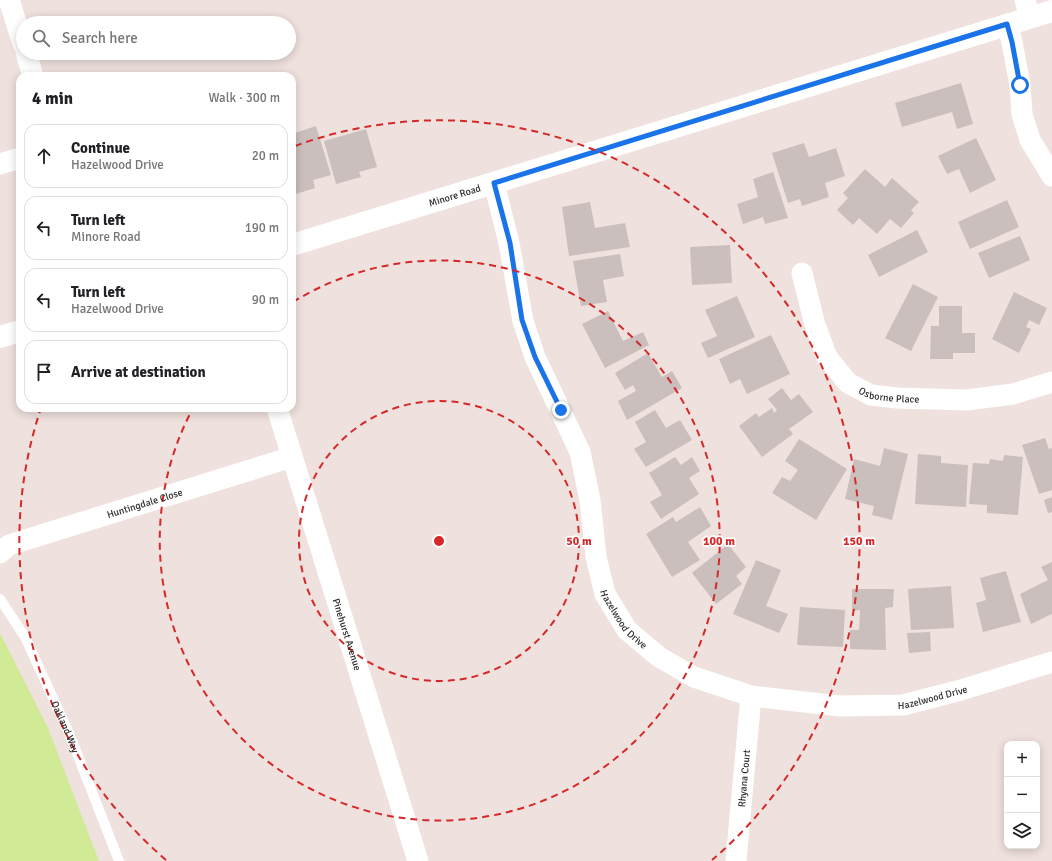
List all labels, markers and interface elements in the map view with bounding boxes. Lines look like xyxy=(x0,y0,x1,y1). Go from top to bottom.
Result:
search box xyxy=(16,16,296,60)
icon: search xyxy=(30,27,52,49)
text: Search here xyxy=(62,29,138,47)
route start xyxy=(1011,76,1029,94)
text: 4 min xyxy=(32,88,73,109)
text: Walk · 300 m xyxy=(209,90,280,106)
text: Continue xyxy=(71,139,130,157)
icon: ahead xyxy=(33,145,55,167)
text: 20 m xyxy=(252,148,279,164)
text: Hazelwood Drive xyxy=(71,157,164,173)
street label: Minore Road xyxy=(427,182,482,210)
text: Turn left xyxy=(71,211,125,229)
icon: left xyxy=(33,217,55,239)
text: 190 m xyxy=(245,220,279,236)
text: Minore Road xyxy=(71,229,141,245)
text: Turn left xyxy=(71,283,125,301)
icon: left xyxy=(33,289,55,311)
text: 90 m xyxy=(252,292,279,308)
text: Hazelwood Drive xyxy=(71,301,164,317)
icon: arrive xyxy=(33,361,55,383)
text: Arrive at destination xyxy=(71,363,206,381)
street label: Osborne Place xyxy=(856,385,919,406)
route end xyxy=(552,401,570,419)
street label: Huntingdale Close xyxy=(105,486,184,521)
centre of rings xyxy=(432,534,446,548)
text: 50 m xyxy=(566,534,592,549)
text: 100 m xyxy=(703,534,735,549)
text: 150 m xyxy=(843,534,875,549)
street label: Hazelwood Drive xyxy=(597,589,649,651)
street label: Pinehurst Avenue xyxy=(330,597,363,672)
street label: Hazelwood Drive xyxy=(898,683,969,712)
street label: Oakland Way xyxy=(48,699,81,755)
map controls xyxy=(1004,741,1040,849)
button: + xyxy=(1004,741,1040,777)
street label: Rhyana Court xyxy=(736,749,753,808)
button: − xyxy=(1004,777,1040,813)
button: layers xyxy=(1004,813,1040,849)

